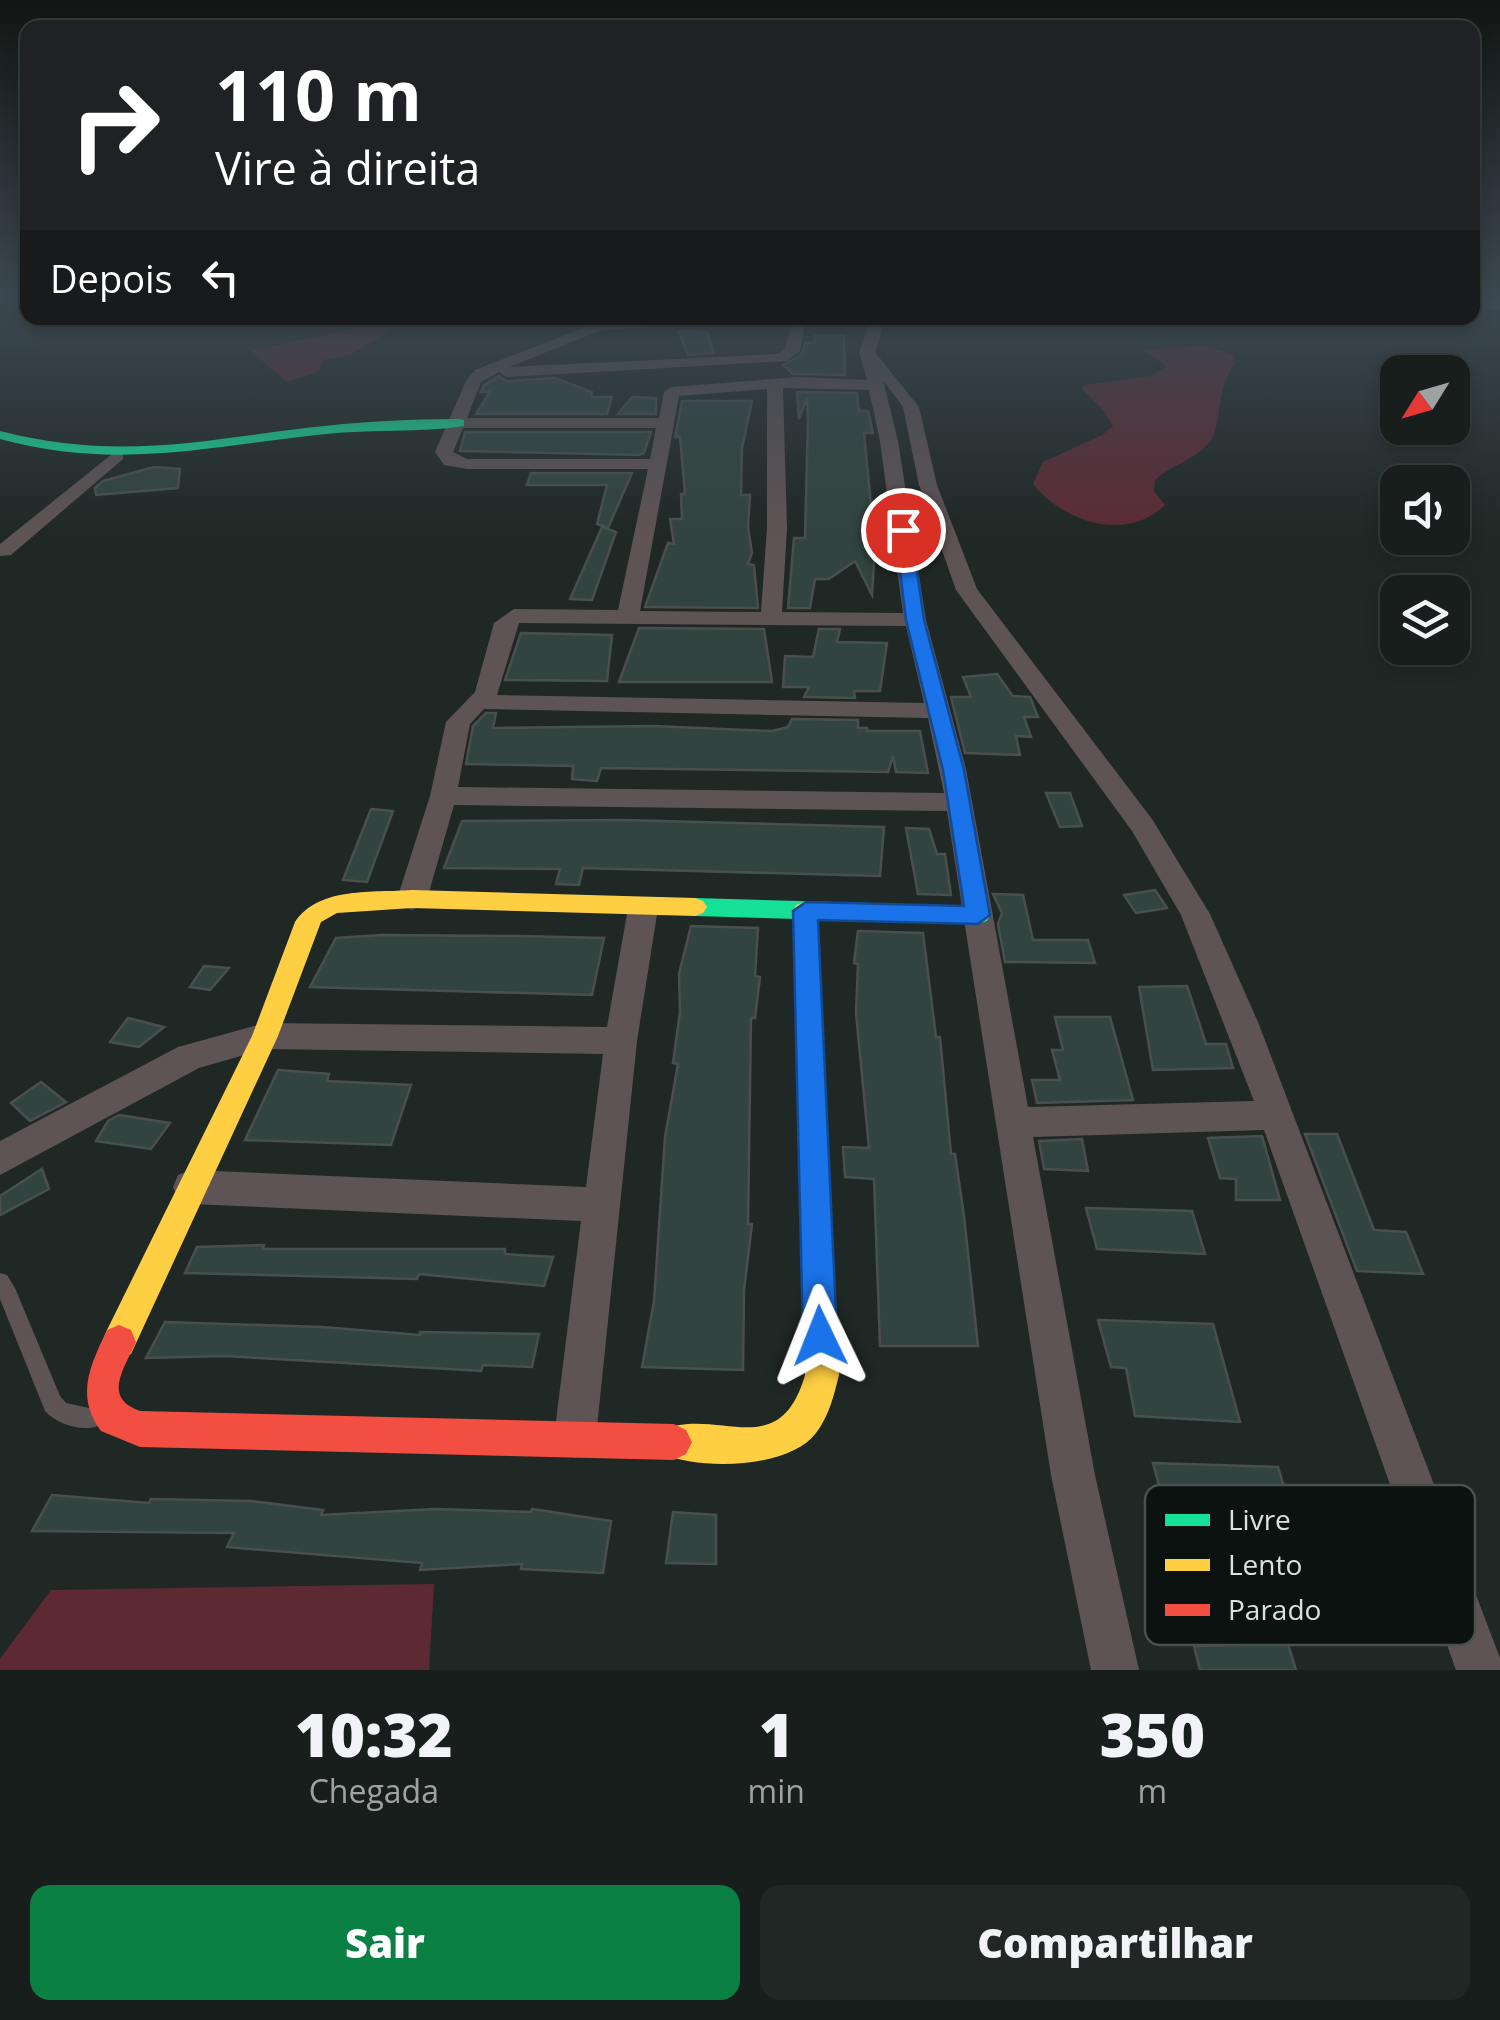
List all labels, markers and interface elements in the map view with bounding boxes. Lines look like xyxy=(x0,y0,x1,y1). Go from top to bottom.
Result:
text: 110 m xyxy=(215,46,422,142)
icon: right xyxy=(50,60,180,190)
text: Vire à direita xyxy=(215,137,480,198)
icon: left xyxy=(193,250,248,305)
text: Depois xyxy=(50,252,173,304)
north arrow xyxy=(1380,355,1470,445)
map controls xyxy=(1380,355,1470,665)
button: sound xyxy=(1380,465,1470,555)
pin xyxy=(861,488,946,573)
icon: arrive xyxy=(876,503,931,558)
button: layers xyxy=(1380,575,1470,665)
position arrow xyxy=(768,1284,872,1388)
legend xyxy=(1145,1485,1475,1645)
text: Livre xyxy=(1228,1500,1291,1538)
text: Lento xyxy=(1228,1545,1302,1583)
text: Parado xyxy=(1228,1590,1321,1628)
text: 10:32 xyxy=(295,1693,453,1775)
text: 1 xyxy=(759,1693,794,1775)
text: 350 xyxy=(1100,1693,1205,1775)
text: Chegada xyxy=(309,1769,439,1812)
text: min xyxy=(748,1769,805,1812)
text: m xyxy=(1138,1769,1167,1812)
button: Sair xyxy=(30,1885,740,2000)
button: Compartilhar xyxy=(760,1885,1470,2000)

